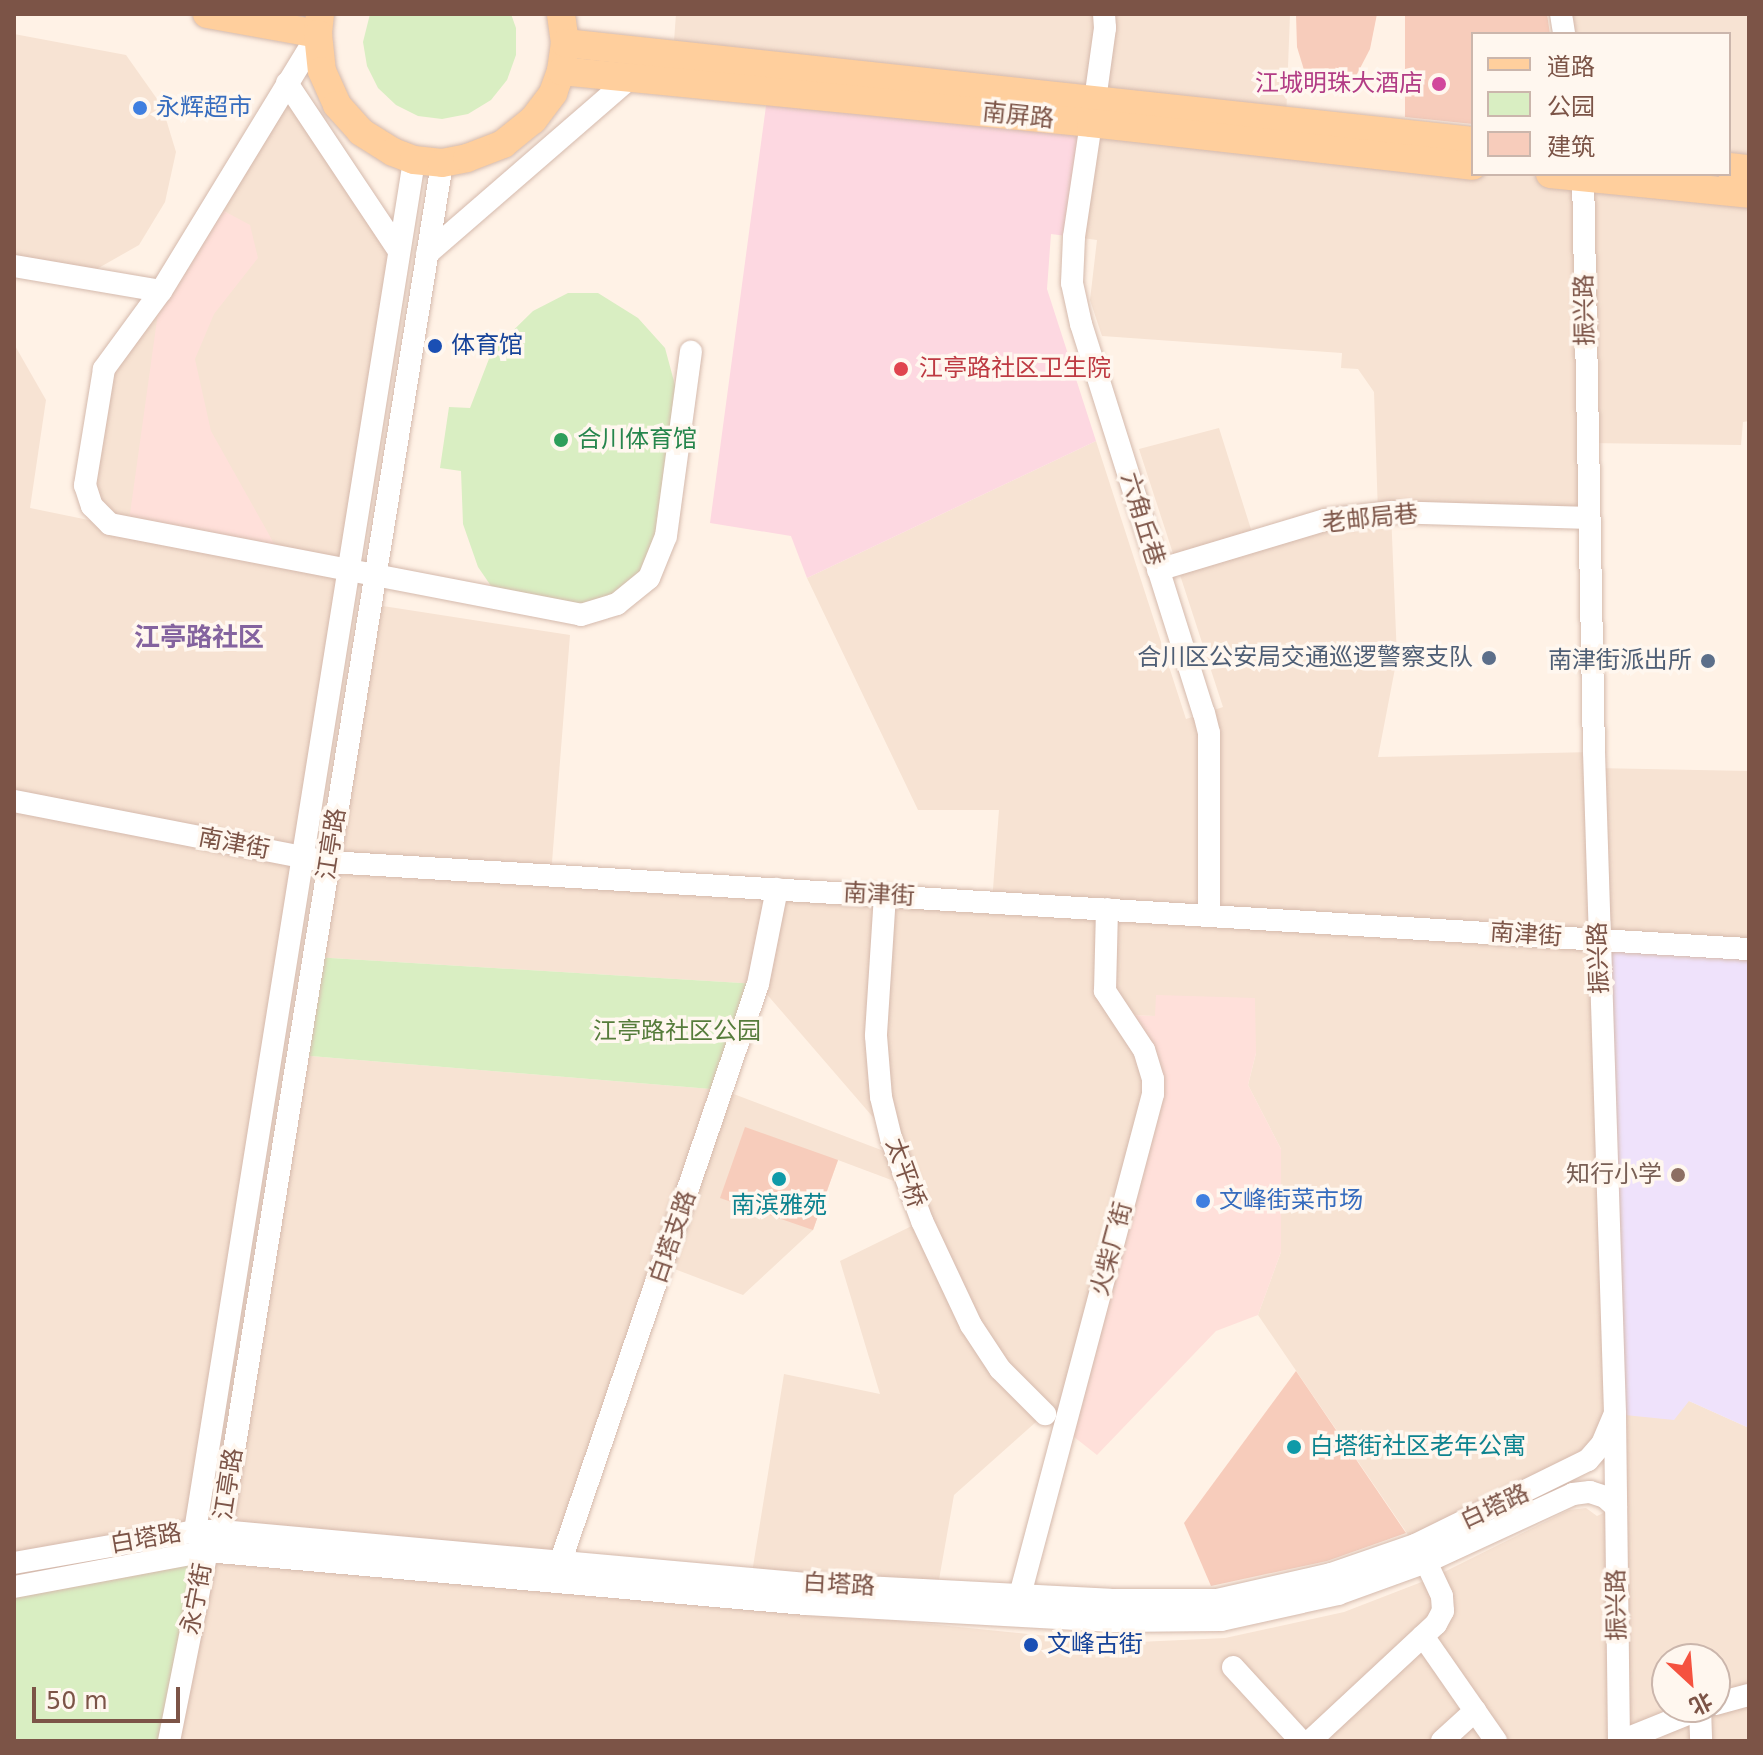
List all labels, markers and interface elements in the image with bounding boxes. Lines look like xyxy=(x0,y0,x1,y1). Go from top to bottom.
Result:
legend xyxy=(1471,32,1731,176)
text: 道路 xyxy=(1547,53,1595,81)
place label: 江城明珠大酒店 xyxy=(1255,70,1423,98)
marker: 江城明珠大酒店 xyxy=(1430,75,1448,93)
text: 公园 xyxy=(1547,93,1595,121)
place label: 永辉超市 xyxy=(156,94,252,122)
street label: 南屏路 xyxy=(981,98,1055,134)
marker: 永辉超市 xyxy=(131,99,149,117)
text: 建筑 xyxy=(1547,133,1595,161)
street label: 振兴路 xyxy=(1570,274,1600,346)
place label: 体育馆 xyxy=(451,332,523,360)
marker: 体育馆 xyxy=(426,337,444,355)
place label: 江亭路社区卫生院 xyxy=(919,355,1111,383)
marker: 江亭路社区卫生院 xyxy=(890,358,912,380)
place label: 合川体育馆 xyxy=(577,426,697,454)
marker: 合川体育馆 xyxy=(552,431,570,449)
street label: 六角丘巷 xyxy=(1114,469,1170,569)
street label: 老邮局巷 xyxy=(1321,500,1419,538)
district label: 江亭路社区 xyxy=(134,622,264,654)
place label: 合川区公安局交通巡逻警察支队 xyxy=(1137,644,1473,672)
place label: 南津街派出所 xyxy=(1548,647,1692,675)
marker: 合川区公安局交通巡逻警察支队 xyxy=(1480,649,1498,667)
marker: 南津街派出所 xyxy=(1699,652,1717,670)
street label: 江亭路 xyxy=(312,806,352,882)
street label: 南津街 xyxy=(196,823,272,865)
street label: 南津街 xyxy=(842,879,916,911)
street label: 南津街 xyxy=(1489,918,1563,952)
street label: 振兴路 xyxy=(1583,922,1615,994)
park label: 江亭路社区公园 xyxy=(593,1018,761,1046)
street label: 太平桥 xyxy=(879,1134,931,1212)
place label: 知行小学 xyxy=(1566,1161,1662,1189)
marker: 知行小学 xyxy=(1669,1166,1687,1184)
marker: 南滨雅苑 xyxy=(770,1170,788,1188)
street label: 白塔支路 xyxy=(644,1187,702,1287)
place label: 文峰街菜市场 xyxy=(1219,1187,1363,1215)
place label: 南滨雅苑 xyxy=(731,1192,827,1220)
marker: 文峰街菜市场 xyxy=(1194,1192,1212,1210)
street label: 火柴厂街 xyxy=(1086,1199,1138,1299)
place label: 白塔街社区老年公寓 xyxy=(1310,1433,1526,1461)
marker: 白塔街社区老年公寓 xyxy=(1285,1438,1303,1456)
street label: 江亭路 xyxy=(209,1446,249,1522)
street label: 白塔路 xyxy=(1456,1479,1534,1535)
street label: 白塔路 xyxy=(108,1519,184,1559)
street label: 永宁街 xyxy=(176,1561,218,1637)
street label: 白塔路 xyxy=(802,1569,876,1601)
street label: 振兴路 xyxy=(1602,1569,1632,1641)
place label: 文峰古街 xyxy=(1047,1631,1143,1659)
marker: 文峰古街 xyxy=(1022,1636,1040,1654)
north arrow xyxy=(1651,1643,1731,1723)
scale bar xyxy=(36,1671,184,1721)
text: 50 m xyxy=(46,1687,108,1715)
text: 北 xyxy=(1685,1687,1716,1719)

